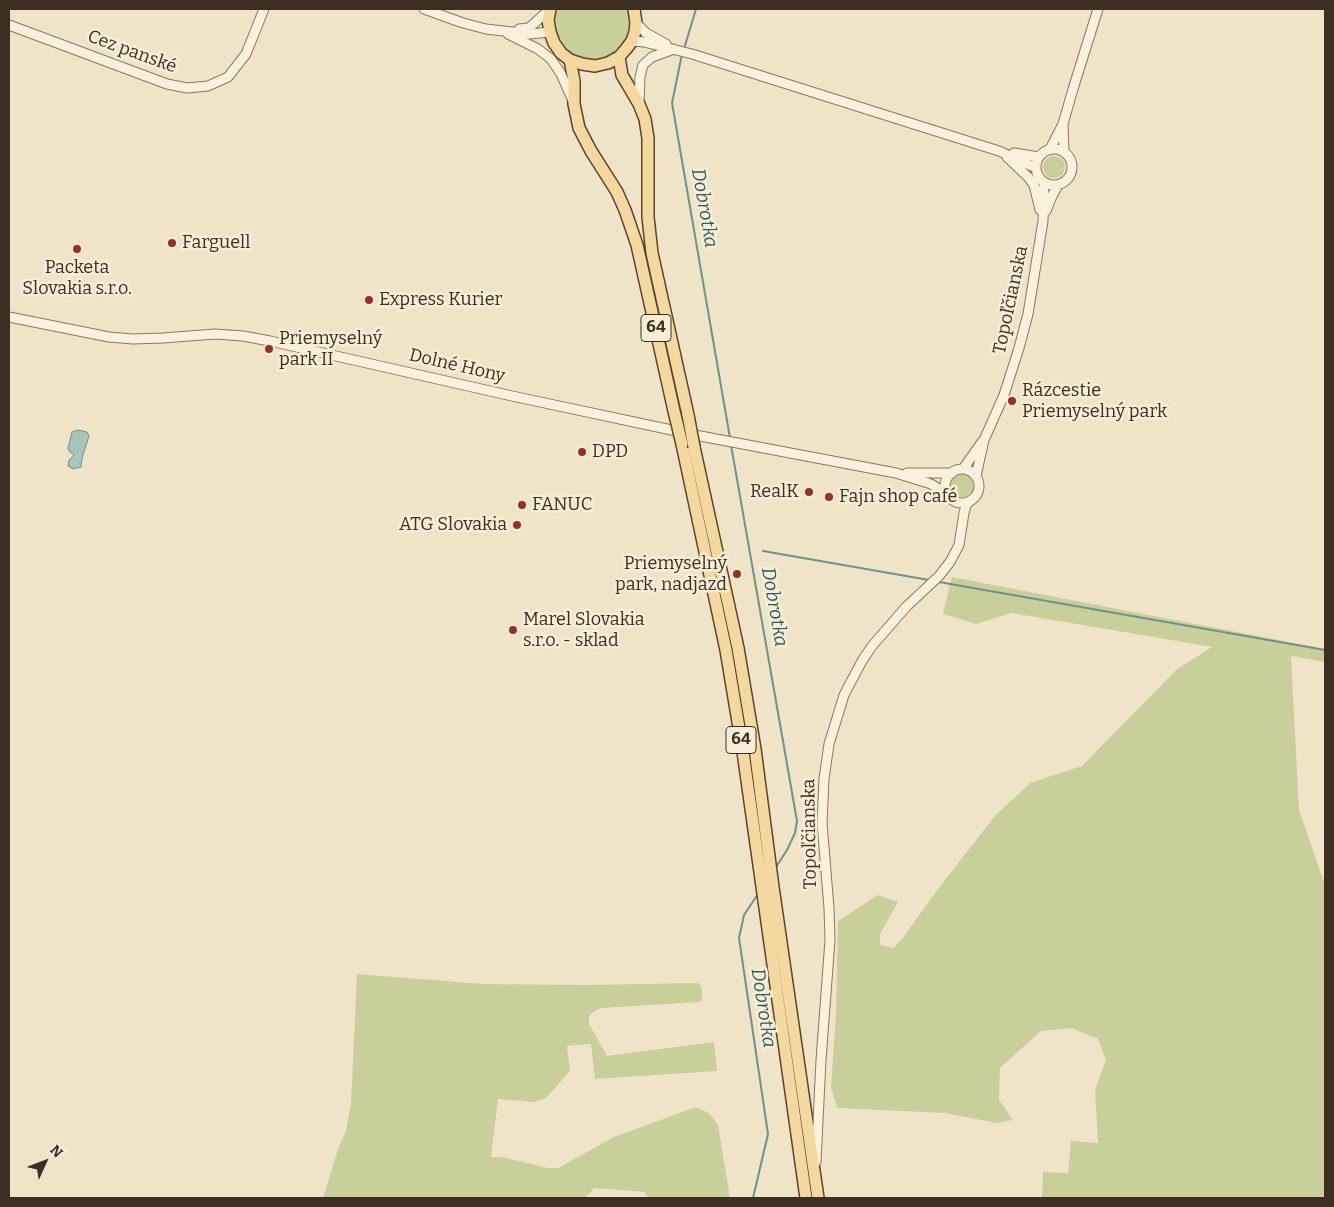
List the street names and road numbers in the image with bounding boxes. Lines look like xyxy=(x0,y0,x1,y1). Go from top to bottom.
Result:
street label: Cez panské xyxy=(85,26,179,78)
street label: Topoľčianska xyxy=(989,244,1033,356)
road number: 64 xyxy=(641,314,671,342)
street label: Dolné Hony xyxy=(407,344,507,388)
road number: 64 xyxy=(726,726,756,754)
street label: Topoľčianska xyxy=(798,779,822,889)

